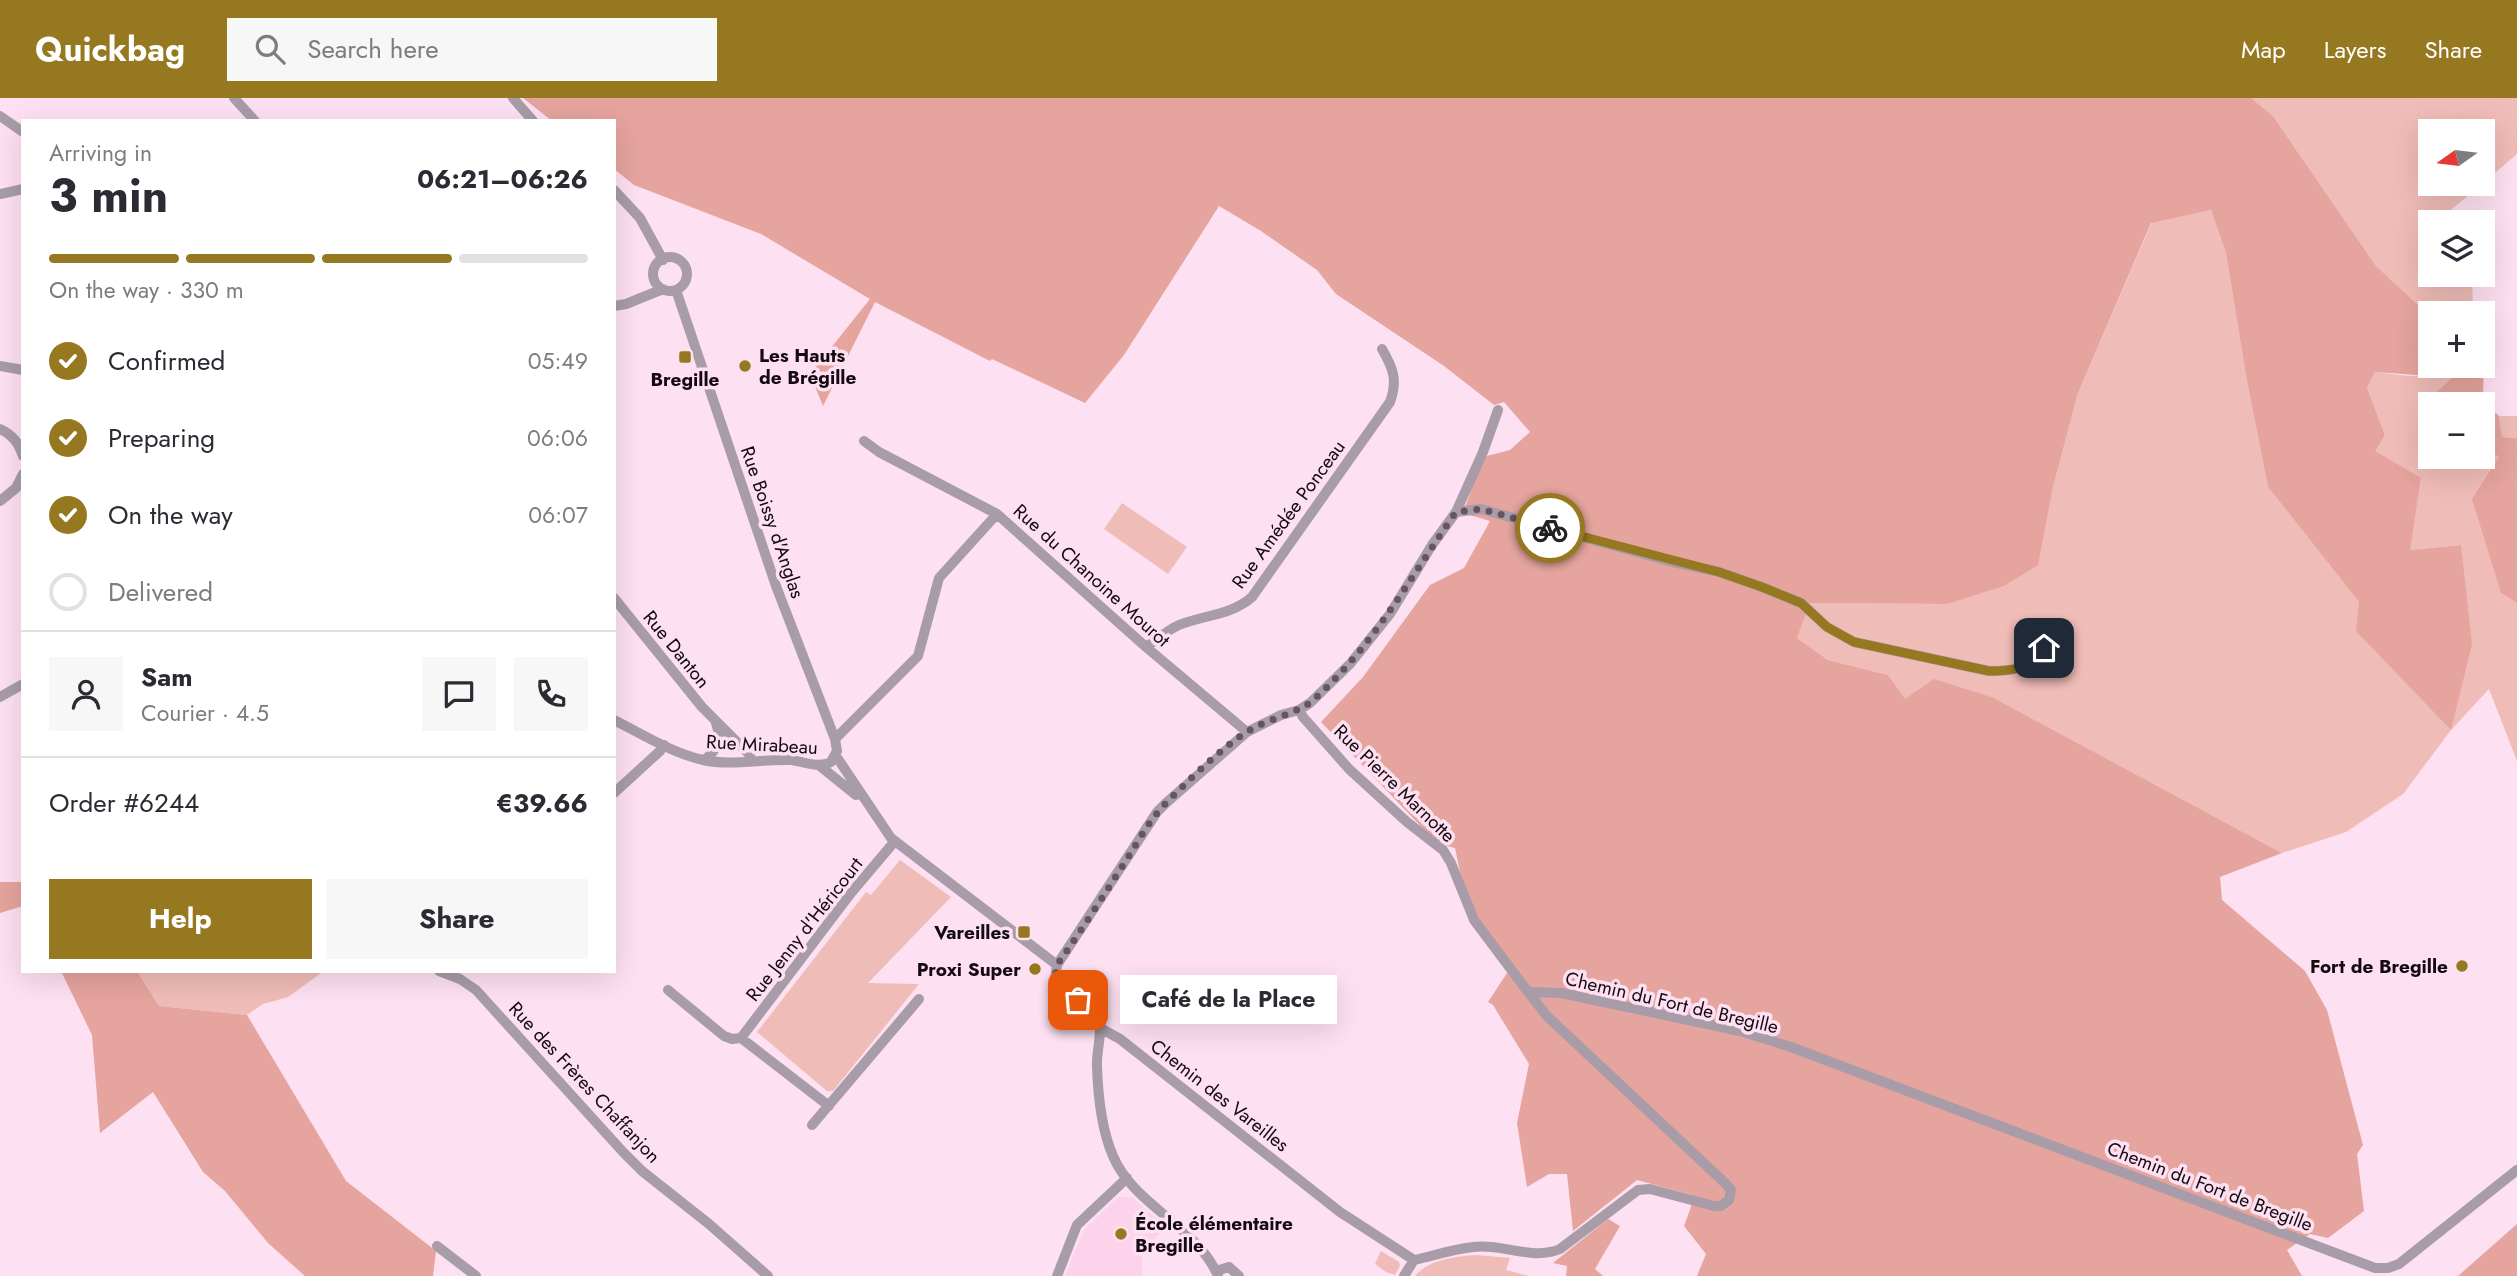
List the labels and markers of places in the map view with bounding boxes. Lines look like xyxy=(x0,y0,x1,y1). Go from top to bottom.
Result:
place label: Les Hauts de Brégille xyxy=(759,342,856,391)
marker: Bregille xyxy=(677,349,693,365)
marker: Les Hauts de Brégille xyxy=(737,358,753,374)
place label: Bregille xyxy=(650,366,720,393)
pin xyxy=(2014,618,2074,678)
place label: Vareilles xyxy=(933,919,1010,946)
marker: Vareilles xyxy=(1016,924,1032,940)
place label: Fort de Bregille xyxy=(2310,953,2448,980)
place label: Proxi Super xyxy=(917,956,1021,983)
marker: Fort de Bregille xyxy=(2454,958,2470,974)
marker: Proxi Super xyxy=(1027,961,1043,977)
pin xyxy=(1048,970,1108,1030)
callout: Café de la Place xyxy=(1120,976,1337,1024)
place label: École élémentaire Bregille xyxy=(1135,1210,1293,1259)
marker: École élémentaire Bregille xyxy=(1113,1226,1129,1242)

